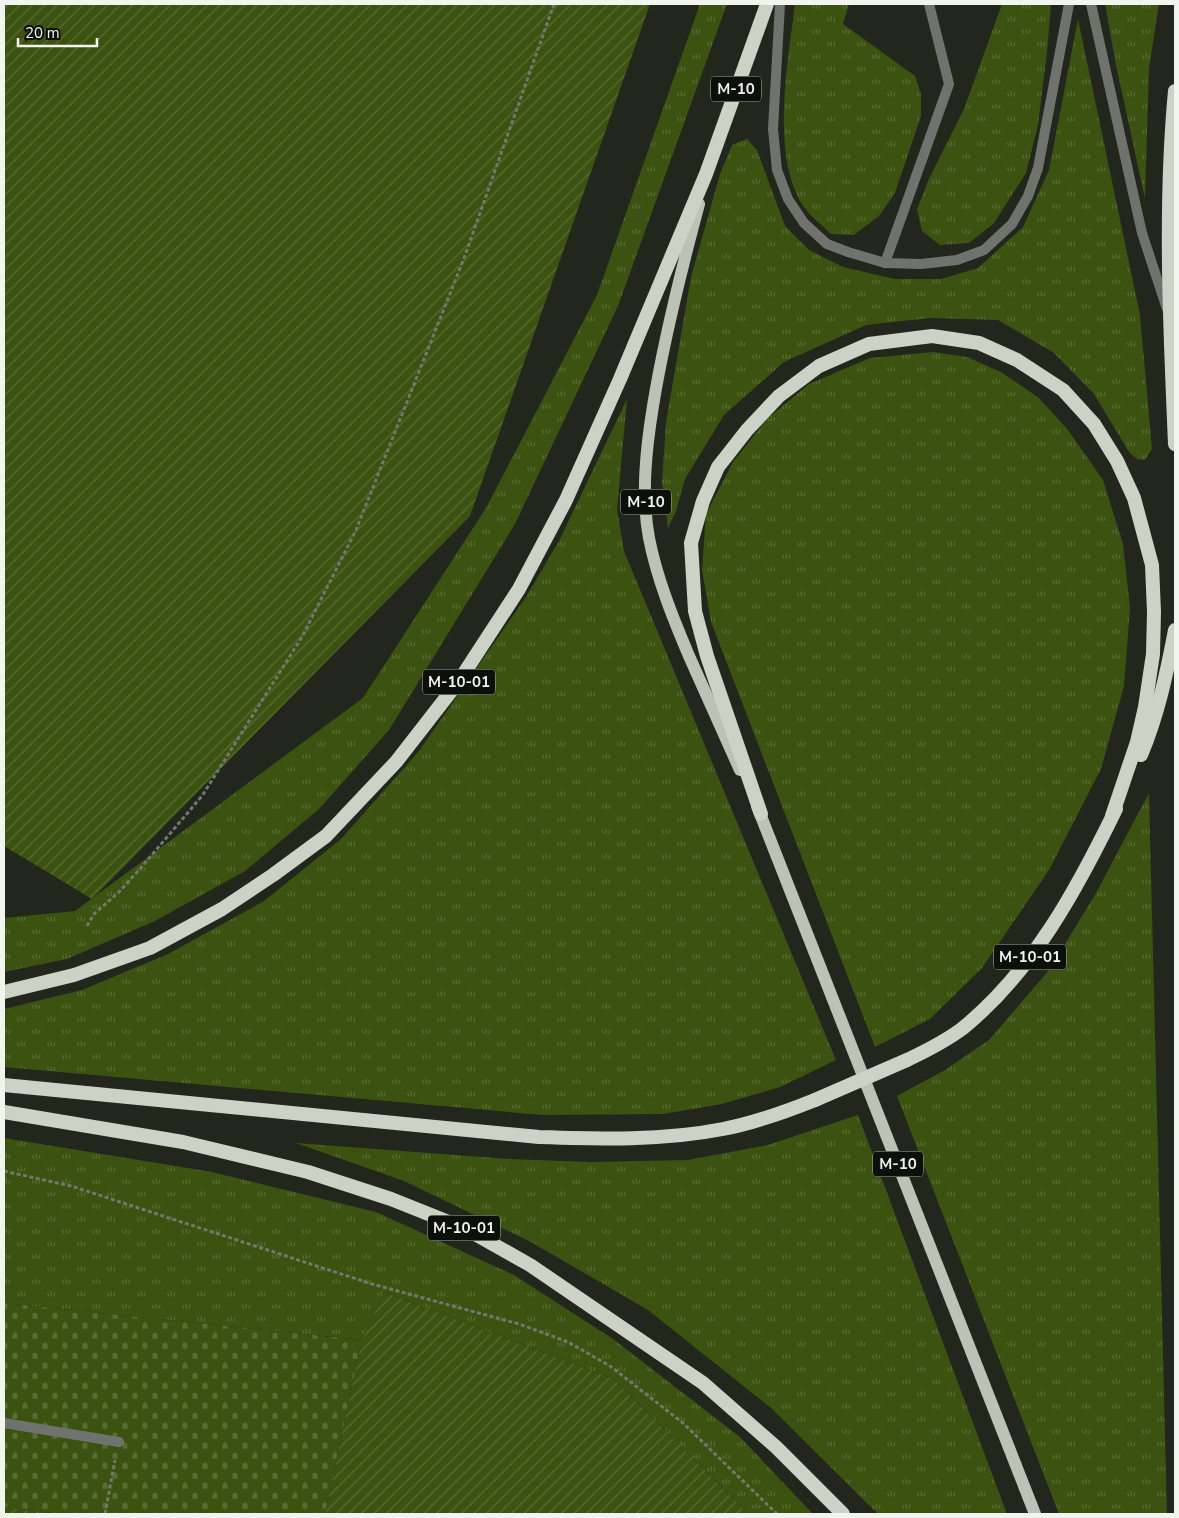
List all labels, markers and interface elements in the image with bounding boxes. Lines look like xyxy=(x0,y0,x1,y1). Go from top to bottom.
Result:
scale bar xyxy=(18,15,96,47)
text: 20 m xyxy=(25,23,60,43)
road number: М-10 xyxy=(711,76,761,102)
road number: М-10 xyxy=(621,490,671,514)
road number: М-10-01 xyxy=(423,670,495,694)
road number: М-10-01 xyxy=(994,944,1066,970)
road number: М-10 xyxy=(873,1152,923,1176)
road number: М-10-01 xyxy=(428,1216,500,1240)

